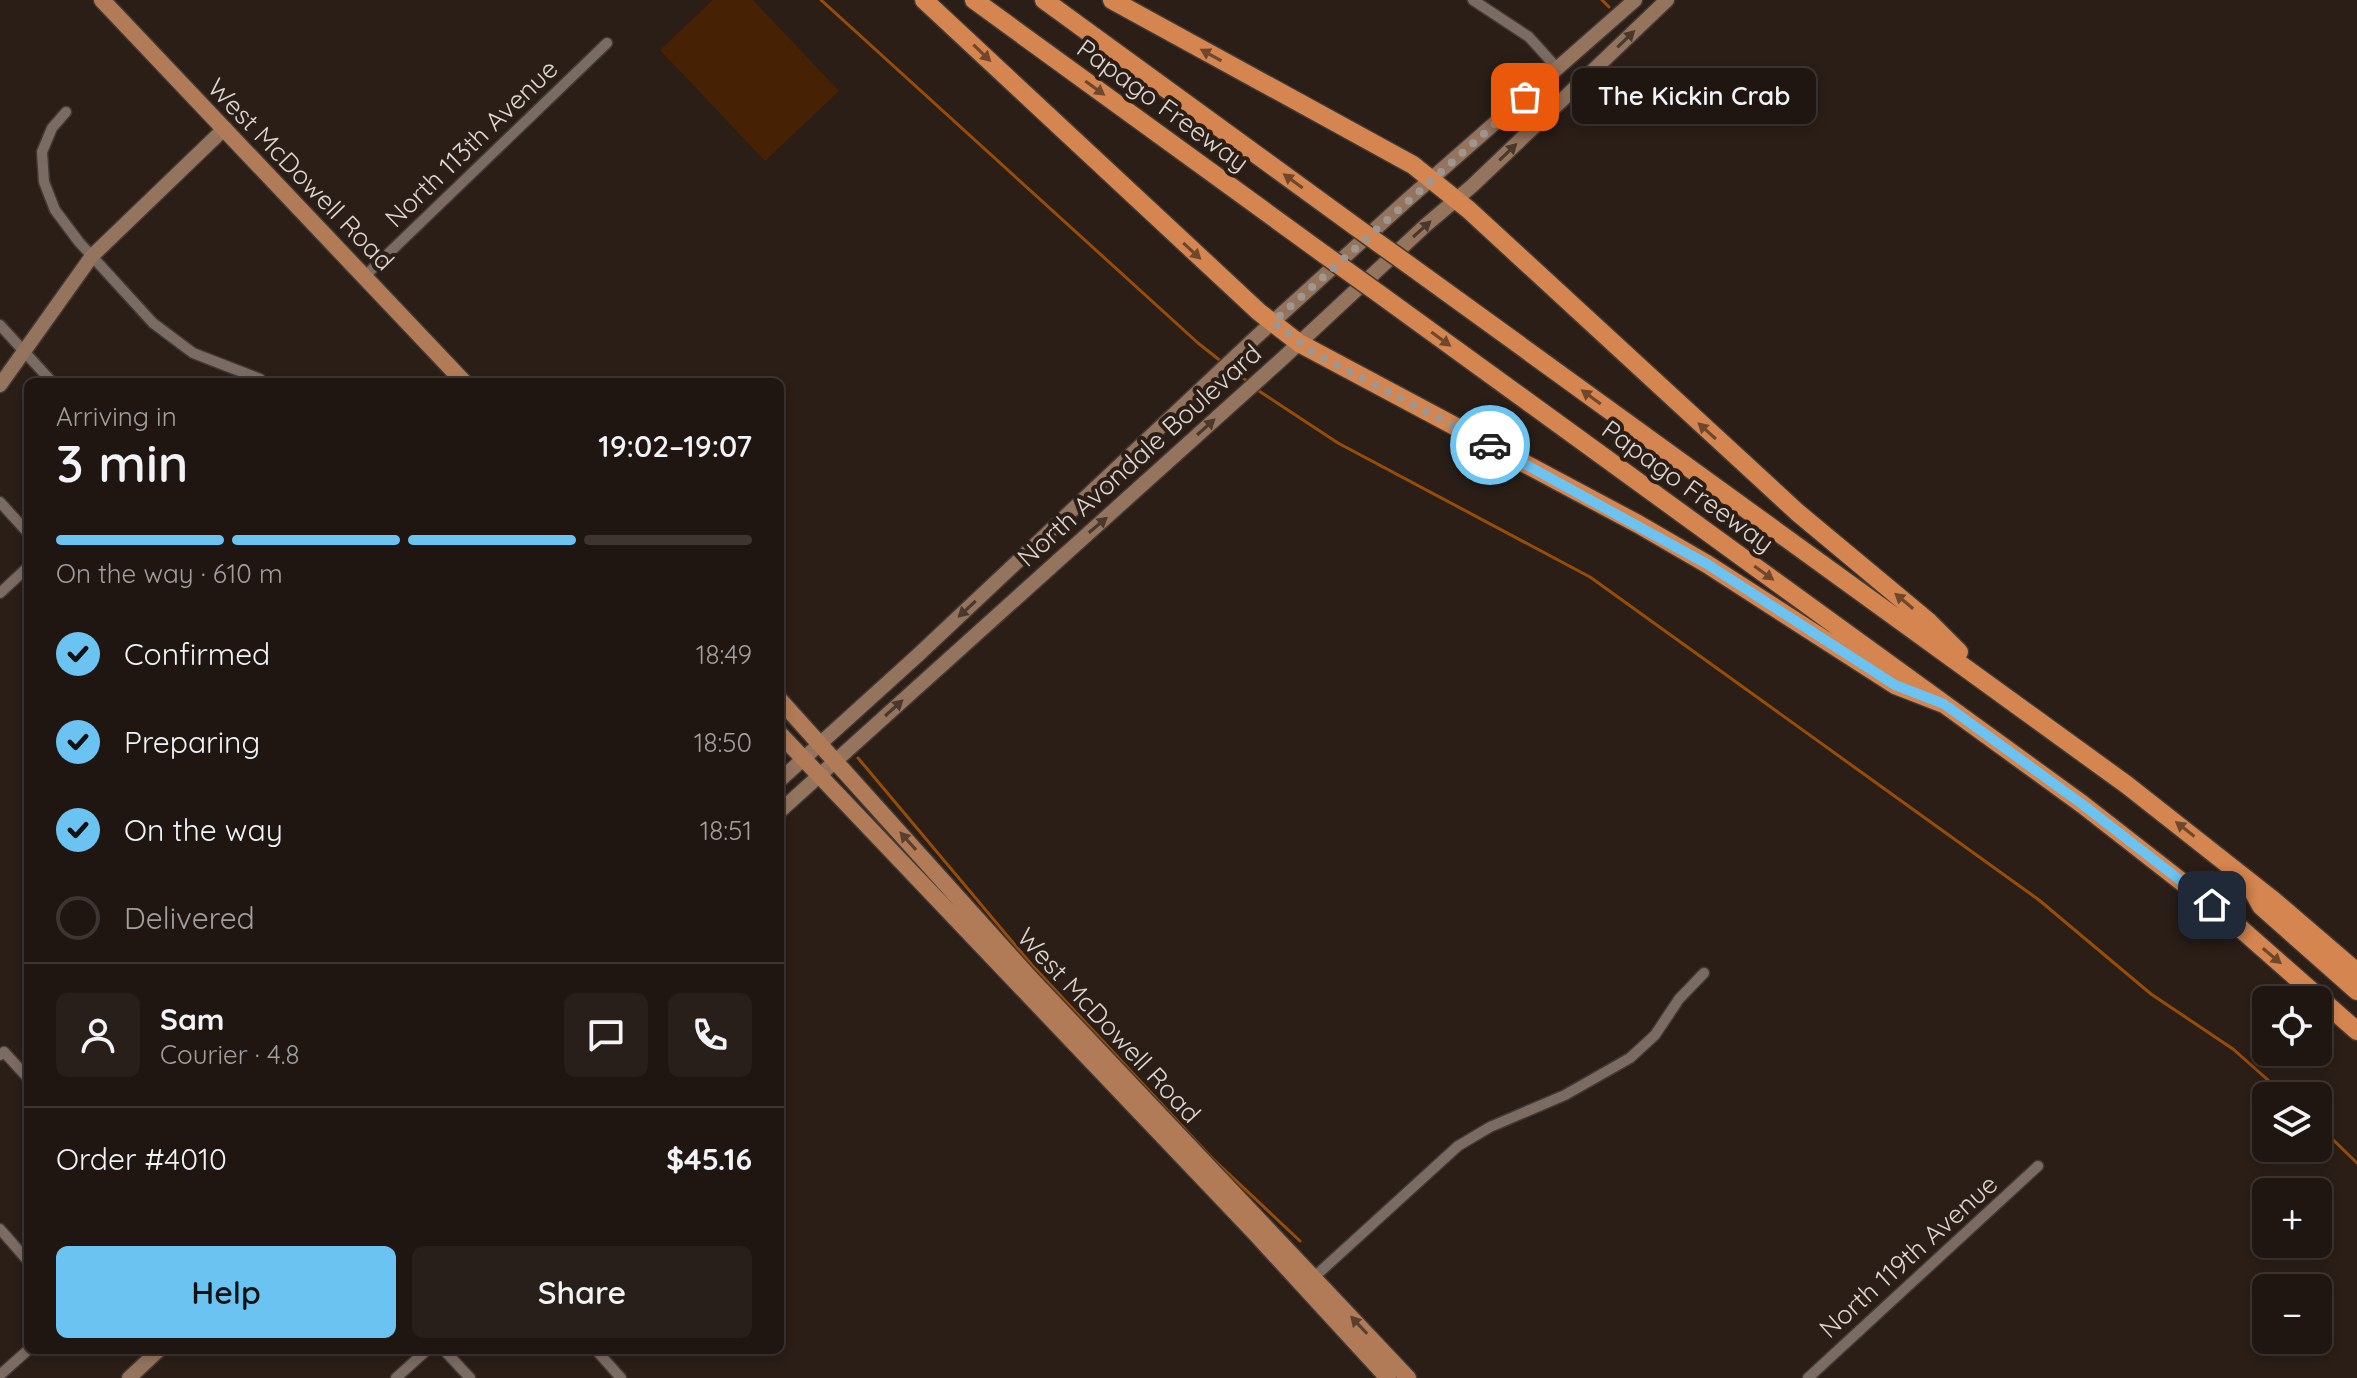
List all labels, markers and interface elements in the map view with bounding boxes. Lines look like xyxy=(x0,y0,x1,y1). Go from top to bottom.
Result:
one-way arrow xyxy=(1616,30,1635,48)
street label: Papago Freeway xyxy=(1071,32,1255,178)
one-way arrow xyxy=(972,43,991,61)
one-way arrow xyxy=(1200,48,1223,62)
street label: North 113th Avenue xyxy=(378,52,564,234)
pin xyxy=(1491,63,1559,131)
callout: The Kickin Crab xyxy=(1573,69,1817,125)
street label: West McDowell Road xyxy=(201,71,401,277)
icon: bag xyxy=(1503,75,1547,119)
text: The Kickin Crab xyxy=(1598,79,1790,112)
one-way arrow xyxy=(1084,80,1105,95)
one-way arrow xyxy=(1498,143,1517,161)
one-way arrow xyxy=(1283,173,1303,189)
one-way arrow xyxy=(1411,221,1431,238)
one-way arrow xyxy=(1182,241,1201,259)
one-way arrow xyxy=(1431,331,1452,346)
street label: North Avondale Boulevard xyxy=(1010,337,1268,573)
one-way arrow xyxy=(1581,390,1602,406)
text: Arriving in xyxy=(56,400,177,433)
courier xyxy=(1450,405,1530,485)
street label: Papago Freeway xyxy=(1596,413,1780,559)
one-way arrow xyxy=(1197,419,1216,437)
icon: car xyxy=(1468,423,1512,467)
one-way arrow xyxy=(1698,423,1718,440)
text: 19:02–19:07 xyxy=(598,427,752,465)
text: 3 min xyxy=(56,430,189,495)
one-way arrow xyxy=(1087,517,1107,534)
text: On the way · 610 m xyxy=(56,557,283,590)
one-way arrow xyxy=(1754,565,1775,581)
one-way arrow xyxy=(1894,593,1914,610)
one-way arrow xyxy=(958,600,977,618)
icon: check xyxy=(56,632,100,676)
text: Confirmed xyxy=(124,635,270,673)
text: 18:49 xyxy=(696,638,752,671)
one-way arrow xyxy=(884,700,903,718)
icon: check xyxy=(56,720,100,764)
text: Preparing xyxy=(124,723,260,761)
text: 18:50 xyxy=(694,726,752,759)
icon: check xyxy=(56,808,100,852)
text: On the way xyxy=(124,811,283,849)
text: 18:51 xyxy=(700,814,752,847)
one-way arrow xyxy=(2175,821,2195,838)
one-way arrow xyxy=(900,832,918,851)
pin xyxy=(2178,871,2246,939)
icon: home xyxy=(2190,883,2234,927)
text: Delivered xyxy=(124,899,255,937)
street label: West McDowell Road xyxy=(1010,921,1208,1129)
one-way arrow xyxy=(2262,947,2282,964)
map controls xyxy=(2252,986,2332,1354)
button: locate xyxy=(2252,986,2332,1066)
button: person xyxy=(56,993,140,1077)
button: chat xyxy=(564,993,648,1077)
button: phone xyxy=(668,993,752,1077)
text: Sam xyxy=(160,1000,224,1038)
text: Courier · 4.8 xyxy=(160,1038,299,1071)
button: layers xyxy=(2252,1082,2332,1162)
text: Order #4010 xyxy=(56,1140,227,1178)
text: $45.16 xyxy=(666,1140,752,1178)
street label: North 119th Avenue xyxy=(1812,1167,2004,1345)
button: + xyxy=(2252,1178,2332,1258)
button: Help xyxy=(56,1246,396,1338)
button: Share xyxy=(412,1246,752,1338)
button: − xyxy=(2252,1274,2332,1354)
one-way arrow xyxy=(1351,1316,1369,1335)

